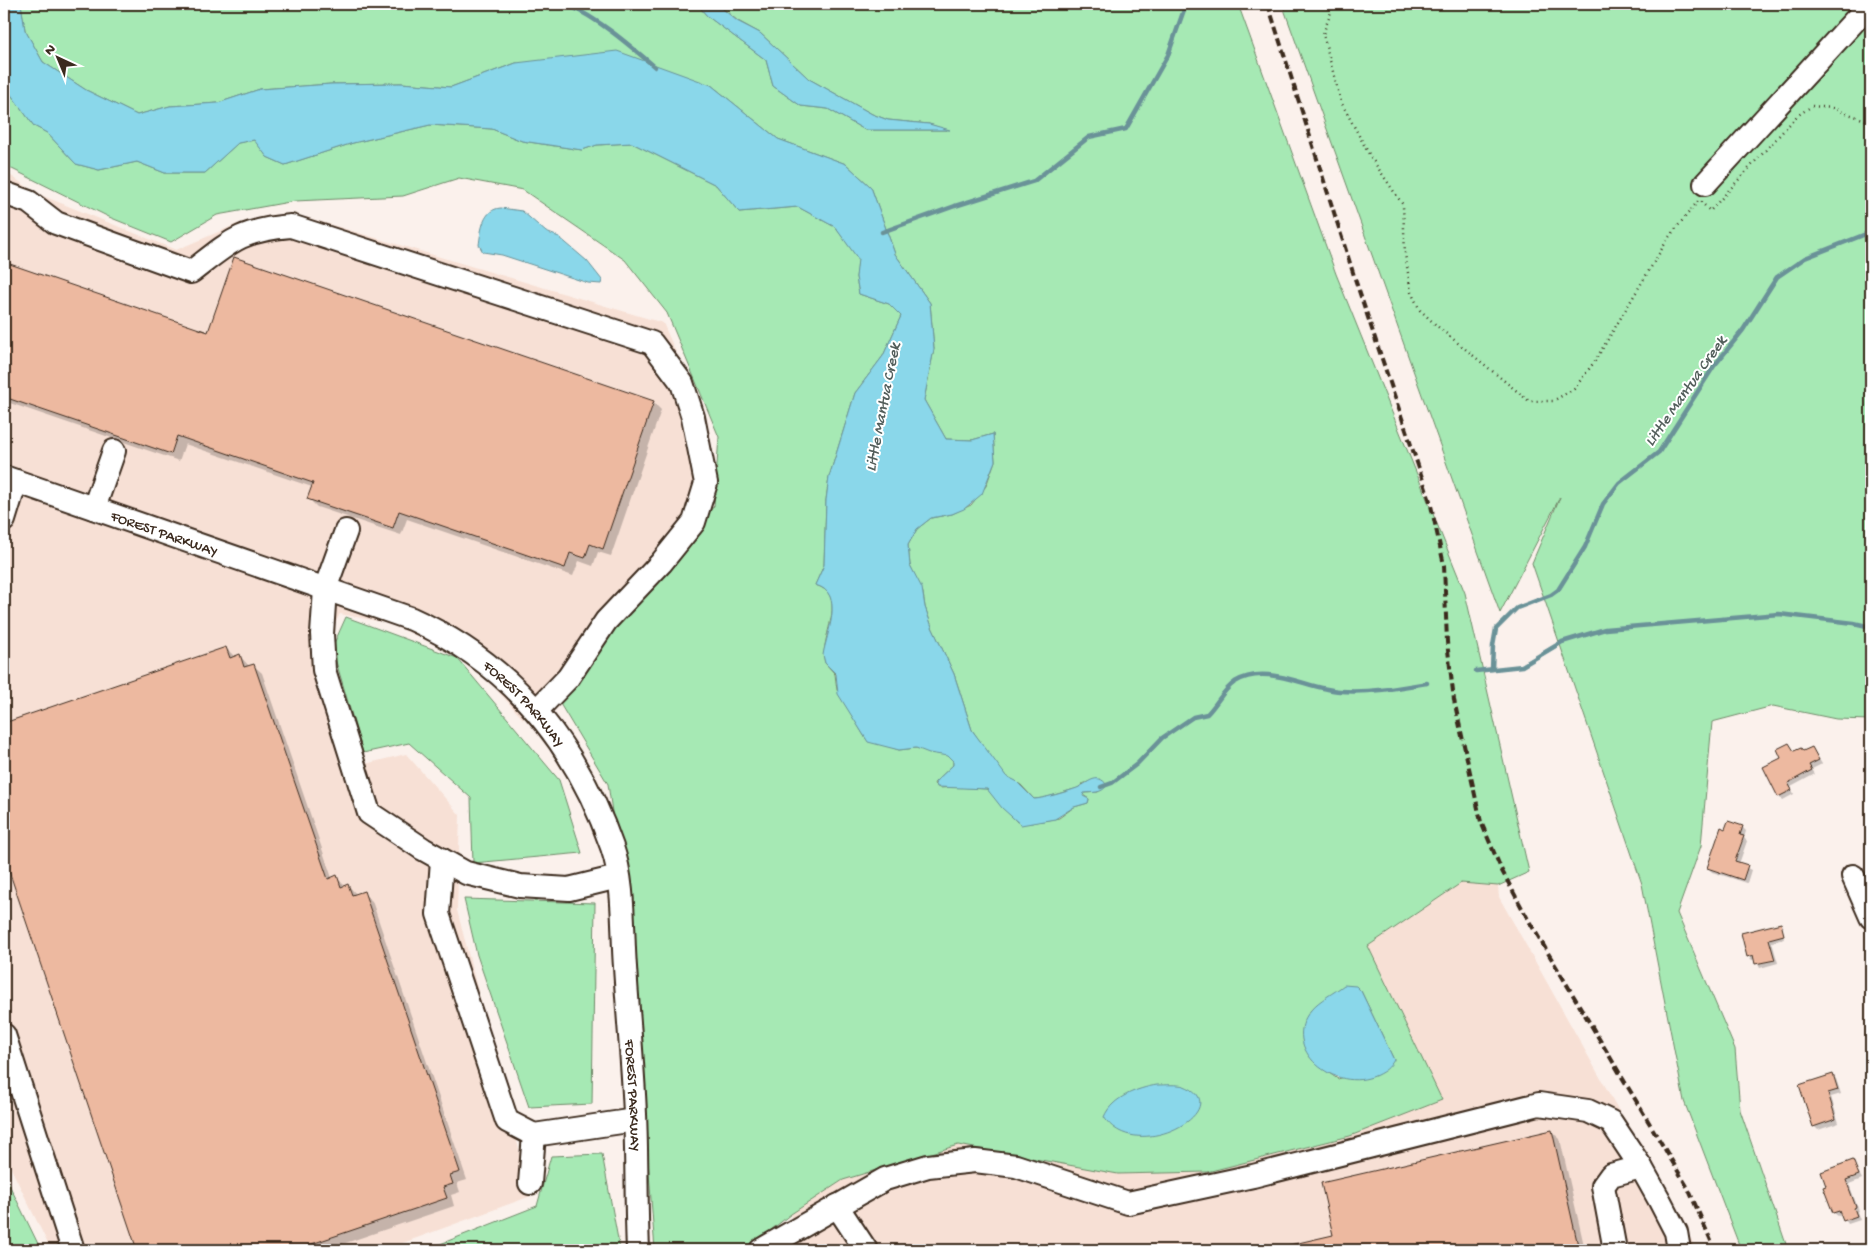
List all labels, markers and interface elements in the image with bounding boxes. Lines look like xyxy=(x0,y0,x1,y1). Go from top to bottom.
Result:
north arrow xyxy=(32,32,82,82)
text: N xyxy=(42,41,60,60)
water label: Little Mantua Creek xyxy=(1642,332,1733,451)
water label: Little Mantua Creek xyxy=(863,340,907,473)
street label: FOREST PARKWAY xyxy=(107,508,220,562)
street label: FOREST PARKWAY xyxy=(478,657,567,751)
street label: FOREST PARKWAY xyxy=(619,1038,643,1152)

